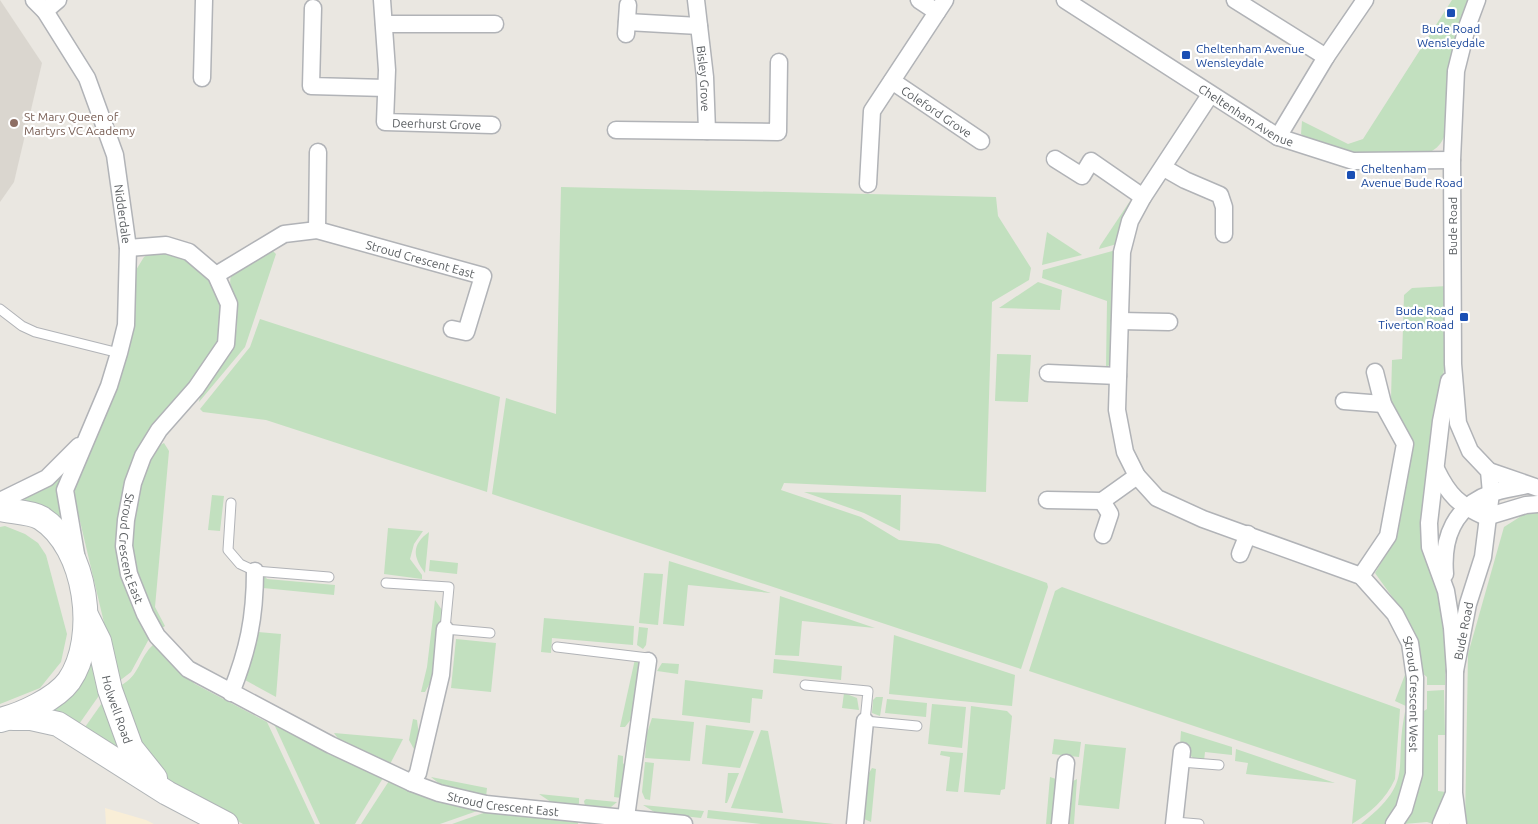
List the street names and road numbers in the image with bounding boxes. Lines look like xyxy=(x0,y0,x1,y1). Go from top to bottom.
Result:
street label: Bisley Grove xyxy=(695,45,713,112)
street label: Cheltenham Avenue xyxy=(1197,81,1295,148)
street label: Coleford Grove xyxy=(899,83,974,140)
street label: Deerhurst Grove xyxy=(392,116,482,131)
street label: Nidderdale xyxy=(113,183,134,244)
street label: Bude Road xyxy=(1446,197,1459,255)
street label: Stroud Crescent East xyxy=(365,237,477,280)
street label: Stroud Crescent East xyxy=(117,492,147,605)
street label: Bude Road xyxy=(1451,601,1475,661)
street label: Stroud Crescent West xyxy=(1401,633,1422,753)
street label: Holwell Road xyxy=(100,674,135,745)
street label: Stroud Crescent East xyxy=(446,789,560,818)

